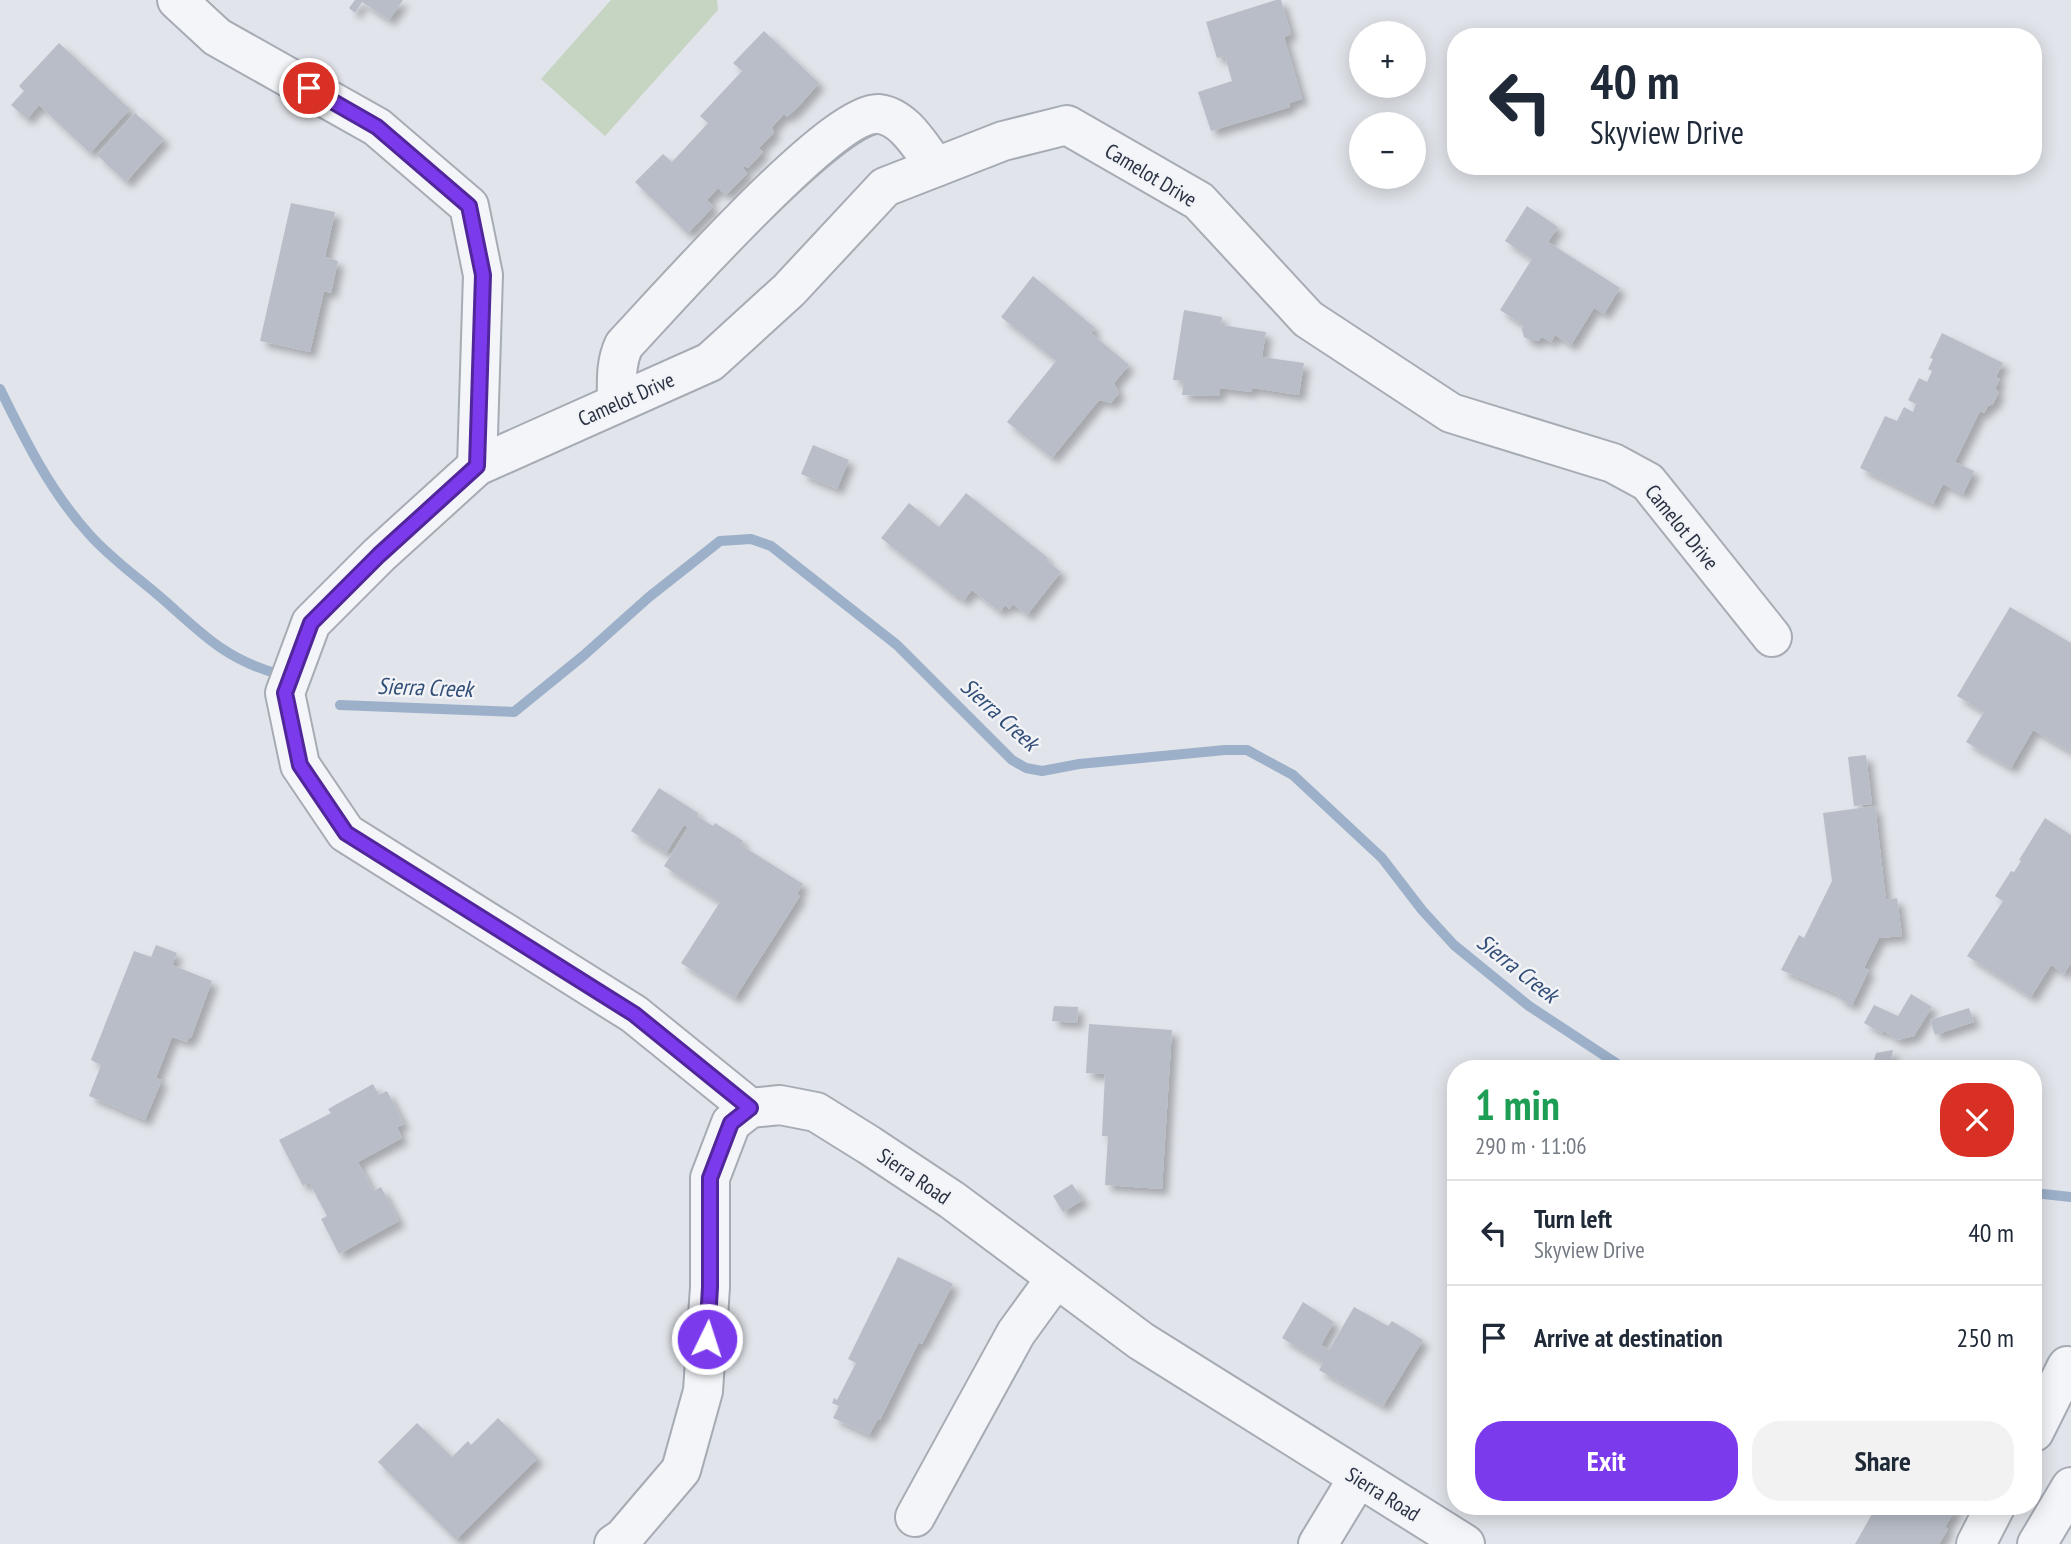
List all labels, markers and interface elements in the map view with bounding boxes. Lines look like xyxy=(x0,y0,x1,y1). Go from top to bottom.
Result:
map controls xyxy=(1349,21,1426,189)
button: + xyxy=(1349,21,1426,98)
text: 40 m xyxy=(1590,49,1679,113)
icon: left xyxy=(1475,56,1566,147)
pin xyxy=(279,58,339,118)
icon: arrive xyxy=(290,69,328,107)
text: Skyview Drive xyxy=(1590,111,1744,153)
button: − xyxy=(1349,112,1426,189)
street label: Camelot Drive xyxy=(1100,137,1202,213)
street label: Camelot Drive xyxy=(574,366,678,432)
street label: Camelot Drive xyxy=(1639,479,1725,575)
water label: Sierra Creek xyxy=(377,671,476,703)
water label: Sierra Creek xyxy=(955,671,1047,759)
water label: Sierra Creek xyxy=(1472,927,1567,1011)
text: 1 min xyxy=(1475,1077,1560,1132)
button: close xyxy=(1940,1083,2014,1157)
text: 290 m · 11:06 xyxy=(1475,1131,1587,1160)
street label: Sierra Road xyxy=(872,1142,956,1210)
text: Turn left xyxy=(1534,1202,1612,1235)
icon: left xyxy=(1475,1214,1513,1252)
text: 40 m xyxy=(1968,1216,2014,1249)
text: Skyview Drive xyxy=(1534,1235,1645,1264)
position arrow xyxy=(670,1302,744,1376)
icon: arrive xyxy=(1475,1319,1513,1357)
text: Arrive at destination xyxy=(1534,1321,1723,1354)
text: 250 m xyxy=(1956,1321,2014,1354)
button: Exit xyxy=(1475,1421,1738,1501)
button: Share xyxy=(1752,1421,2014,1501)
street label: Sierra Road xyxy=(1341,1461,1425,1527)

